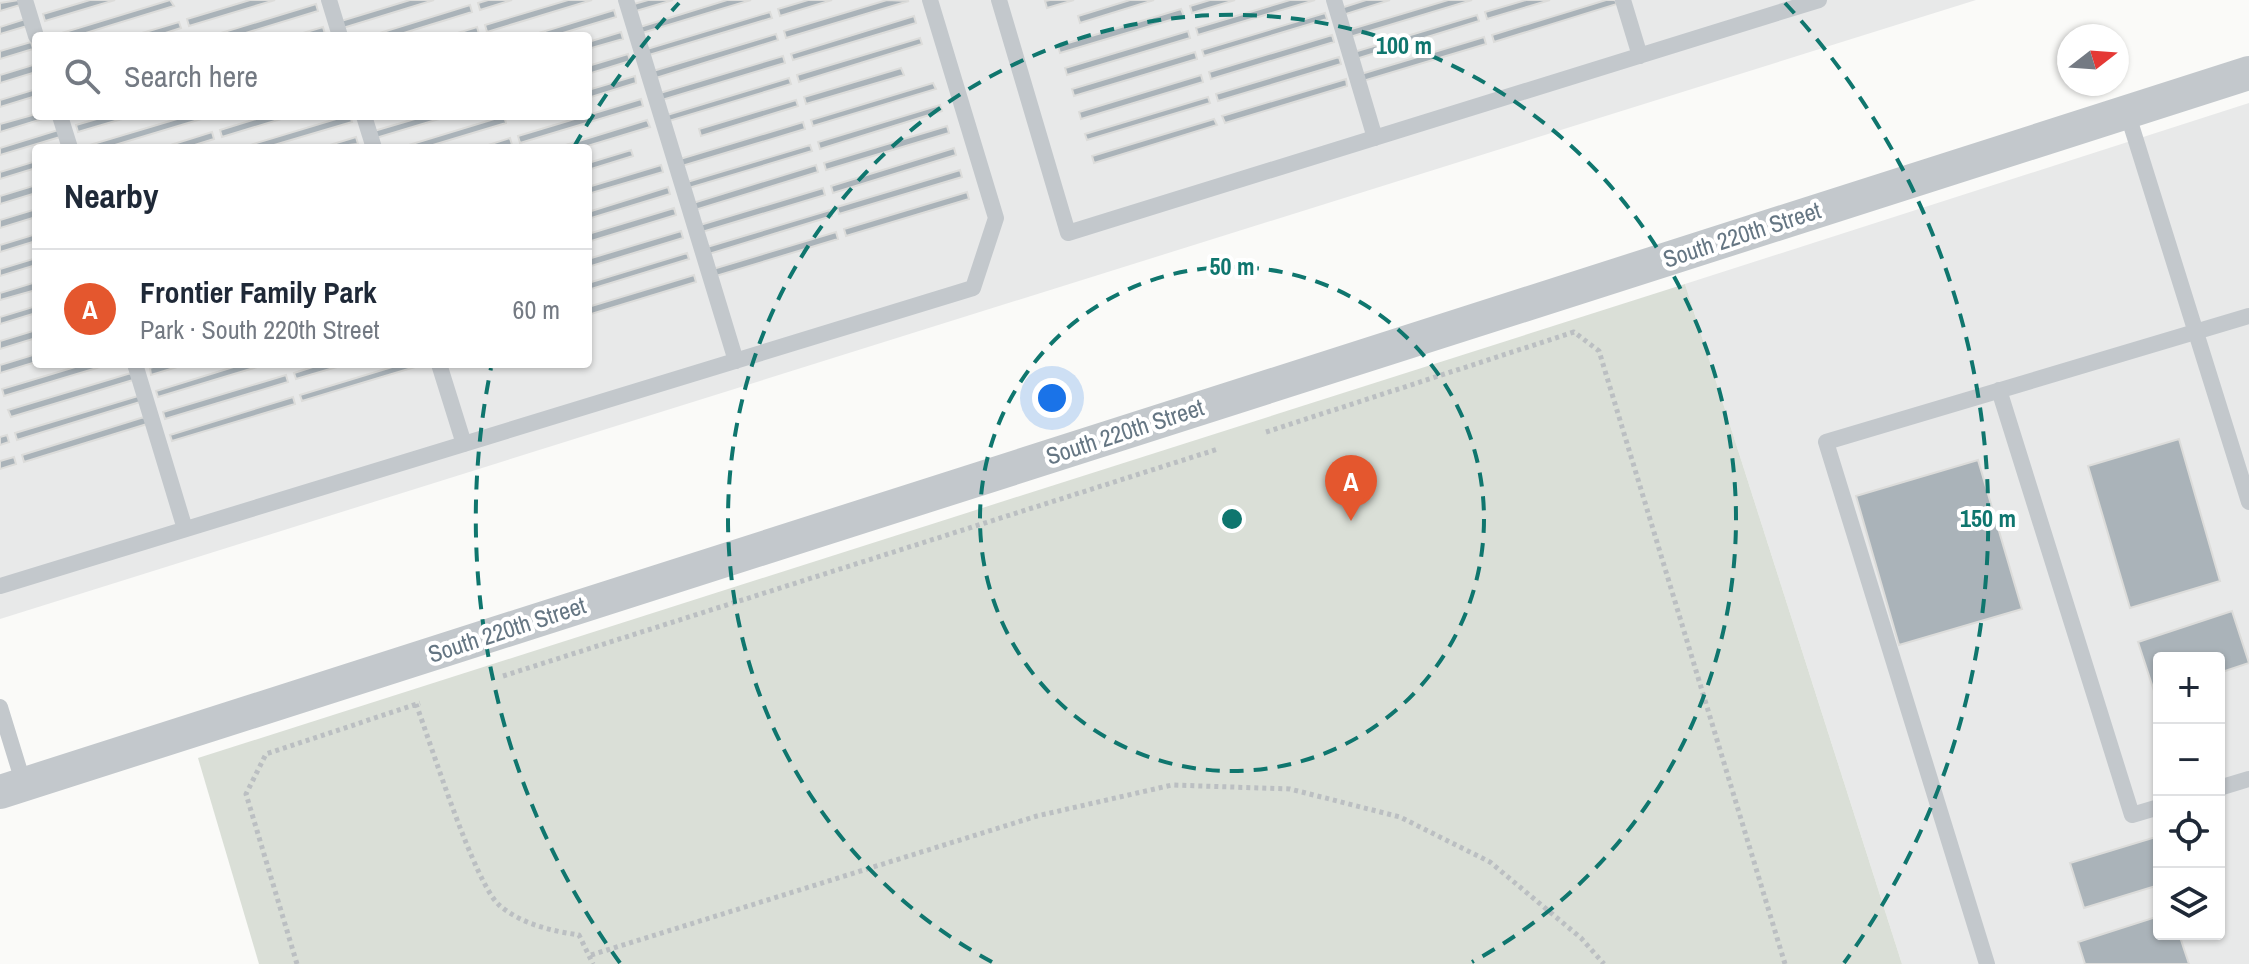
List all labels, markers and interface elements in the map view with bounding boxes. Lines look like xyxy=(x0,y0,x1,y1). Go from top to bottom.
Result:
north arrow xyxy=(2057,24,2129,96)
text: 100 m xyxy=(1376,29,1432,61)
search box xyxy=(32,32,592,120)
icon: search xyxy=(60,54,104,98)
text: Search here xyxy=(124,56,258,96)
text: Nearby xyxy=(64,173,159,219)
street label: South 220th Street xyxy=(1659,193,1825,275)
text: 50 m xyxy=(1210,250,1254,282)
text: Frontier Family Park xyxy=(140,272,377,312)
text: A xyxy=(82,292,98,327)
text: 60 m xyxy=(513,292,560,327)
text: Park · South 220th Street xyxy=(140,312,379,347)
your location xyxy=(1032,378,1072,418)
street label: South 220th Street xyxy=(1042,390,1208,472)
pin: A xyxy=(1325,455,1377,521)
text: 150 m xyxy=(1960,502,2016,534)
centre of rings xyxy=(1218,505,1246,533)
street label: South 220th Street xyxy=(424,588,590,670)
map controls xyxy=(2153,652,2225,940)
button: + xyxy=(2153,652,2225,724)
button: − xyxy=(2153,724,2225,796)
button: locate xyxy=(2153,796,2225,868)
button: layers xyxy=(2153,868,2225,940)

